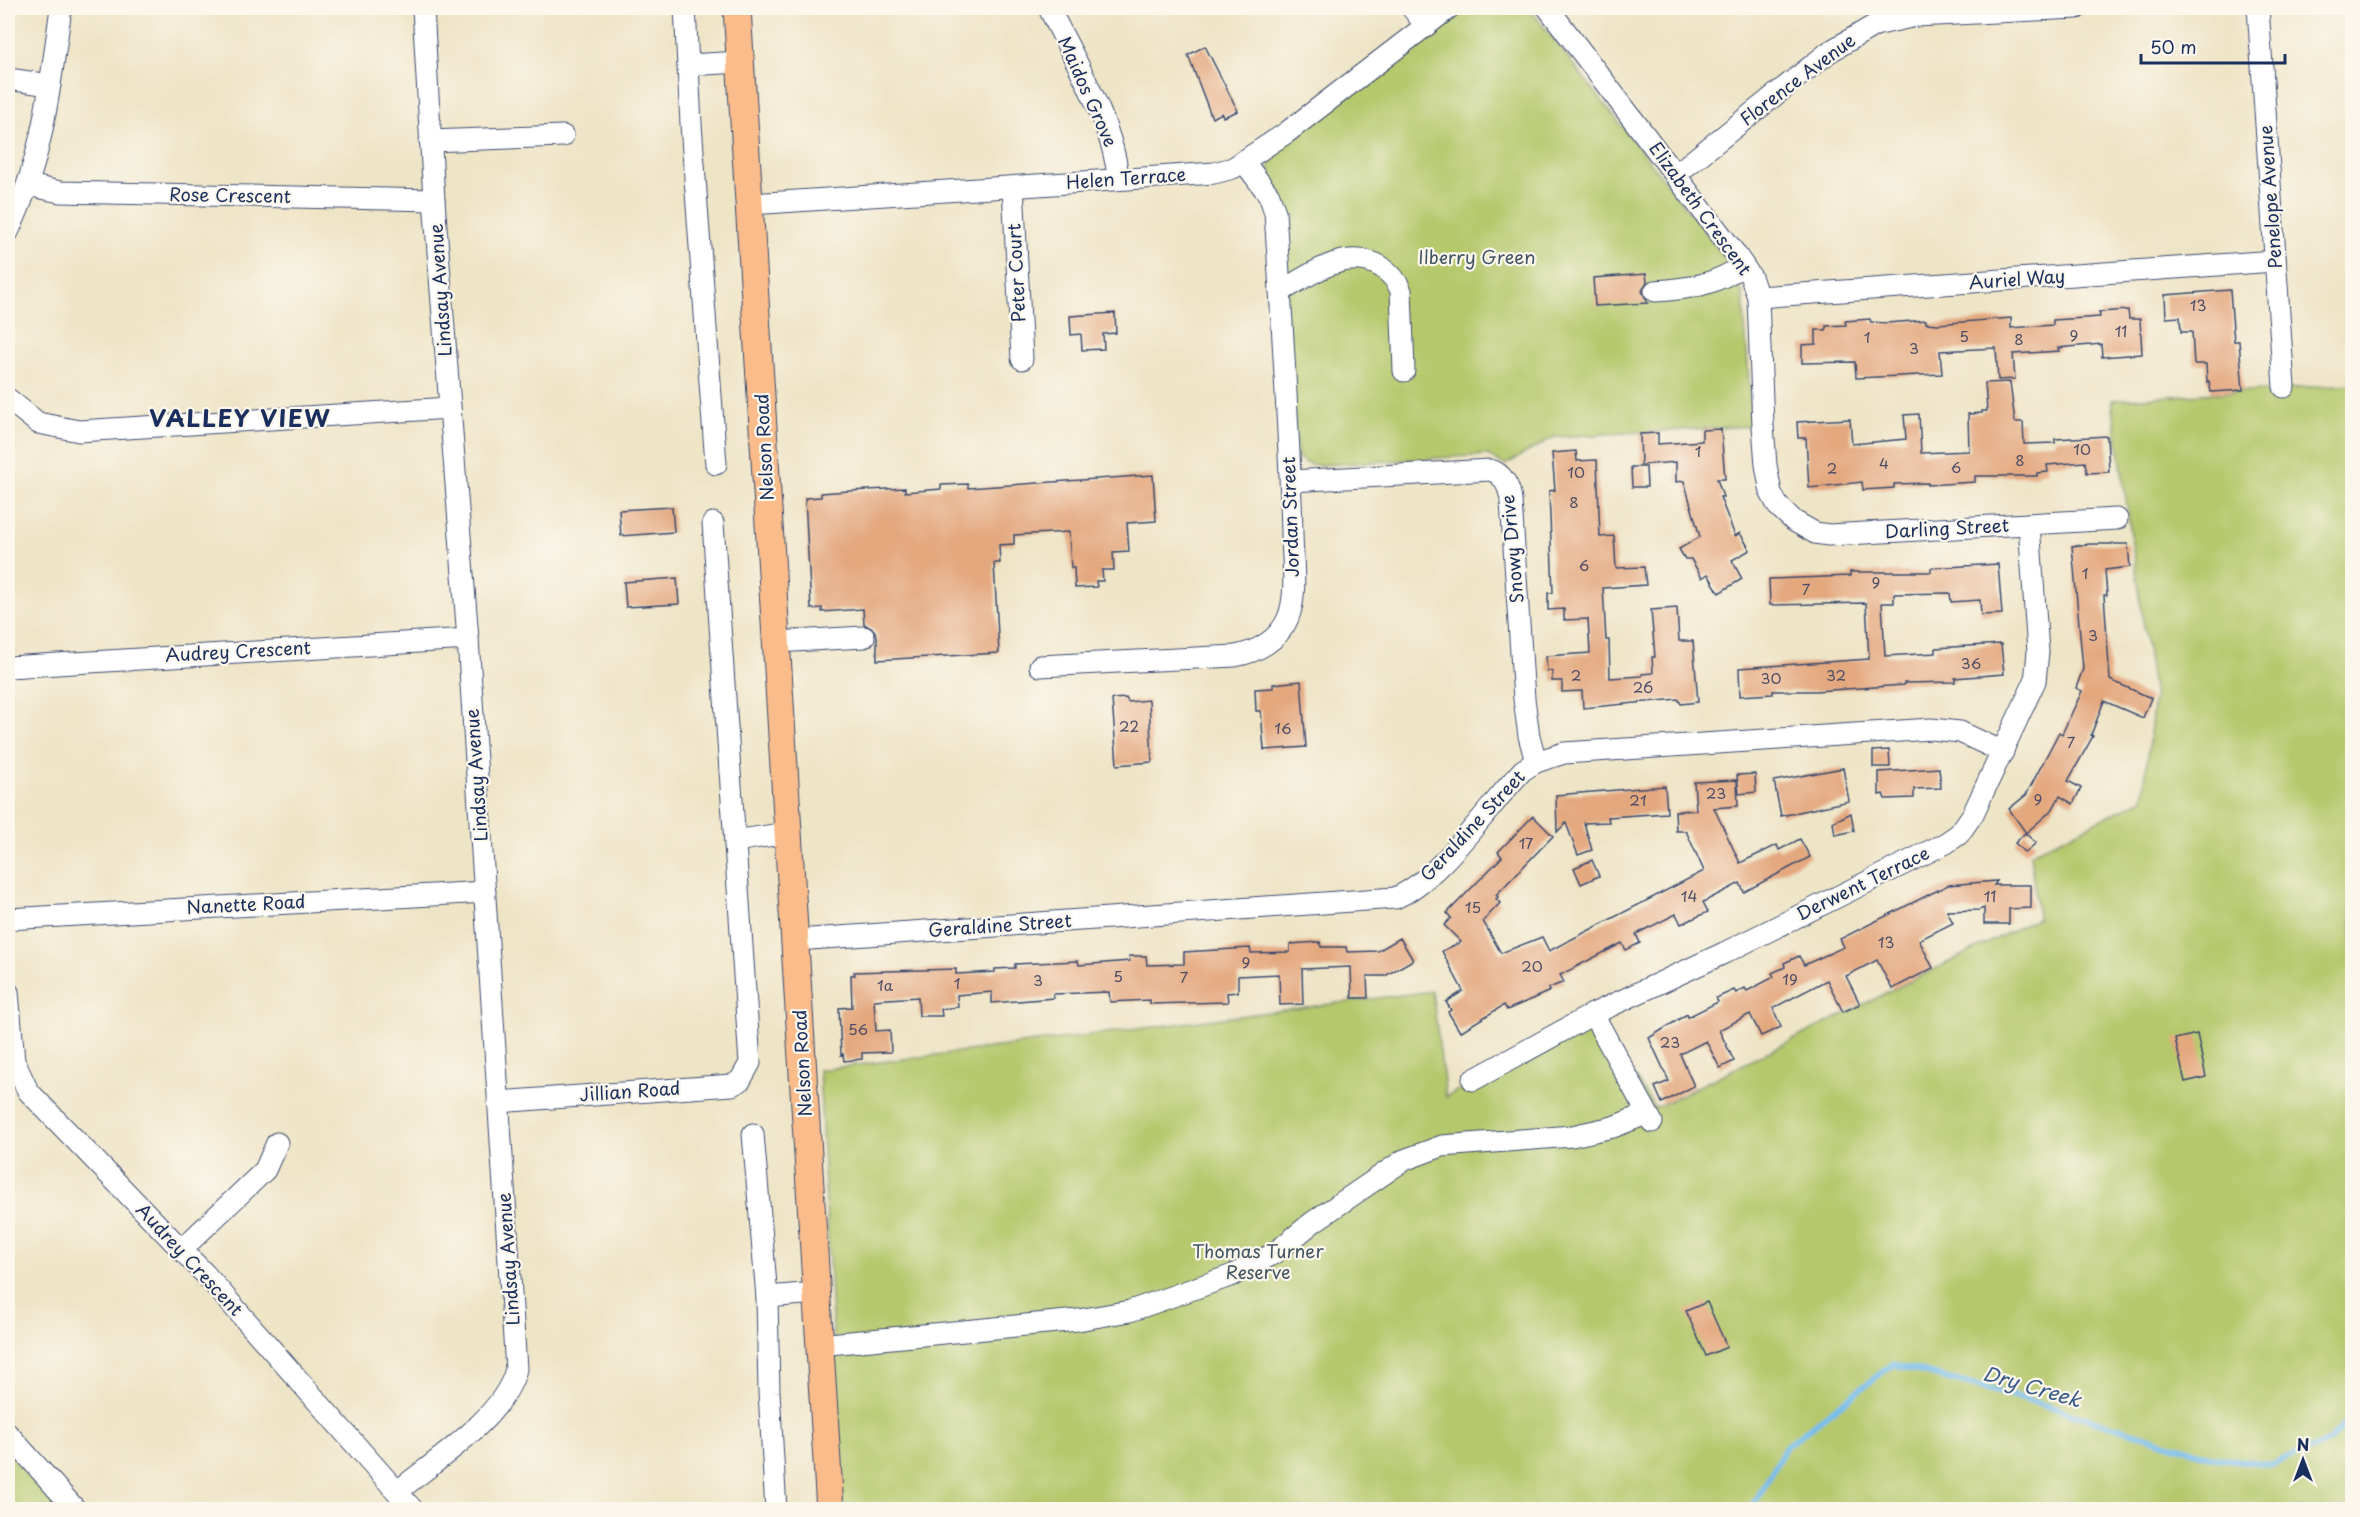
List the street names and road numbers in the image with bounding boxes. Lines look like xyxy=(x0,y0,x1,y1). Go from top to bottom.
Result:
street label: Florence Avenue xyxy=(1734,26,1861,131)
street label: Maidos Grove xyxy=(1052,32,1125,151)
street label: Penelope Avenue xyxy=(2251,124,2288,270)
street label: Elizabeth Crescent xyxy=(1643,136,1759,280)
street label: Helen Terrace xyxy=(1065,160,1187,195)
street label: Rose Crescent xyxy=(169,180,291,209)
street label: Lindsay Avenue xyxy=(421,223,458,357)
street label: Peter Court xyxy=(999,223,1032,323)
street label: Auriel Way xyxy=(1968,262,2066,295)
street label: Nelson Road xyxy=(747,393,780,501)
street label: Jordan Street xyxy=(1274,456,1305,578)
street label: Snowy Drive xyxy=(1493,494,1530,605)
street label: Darling Street xyxy=(1884,511,2010,544)
street label: Audrey Crescent xyxy=(164,633,312,668)
street label: Lindsay Avenue xyxy=(457,708,494,842)
street label: Geraldine Street xyxy=(1413,763,1531,887)
street label: Derwent Terrace xyxy=(1791,839,1933,927)
street label: Nanette Road xyxy=(186,887,306,920)
street label: Geraldine Street xyxy=(927,906,1072,943)
street label: Nelson Road xyxy=(785,1009,818,1117)
street label: Jillian Road xyxy=(579,1074,681,1107)
street label: Lindsay Avenue xyxy=(489,1192,526,1326)
street label: Audrey Crescent xyxy=(130,1196,250,1322)

